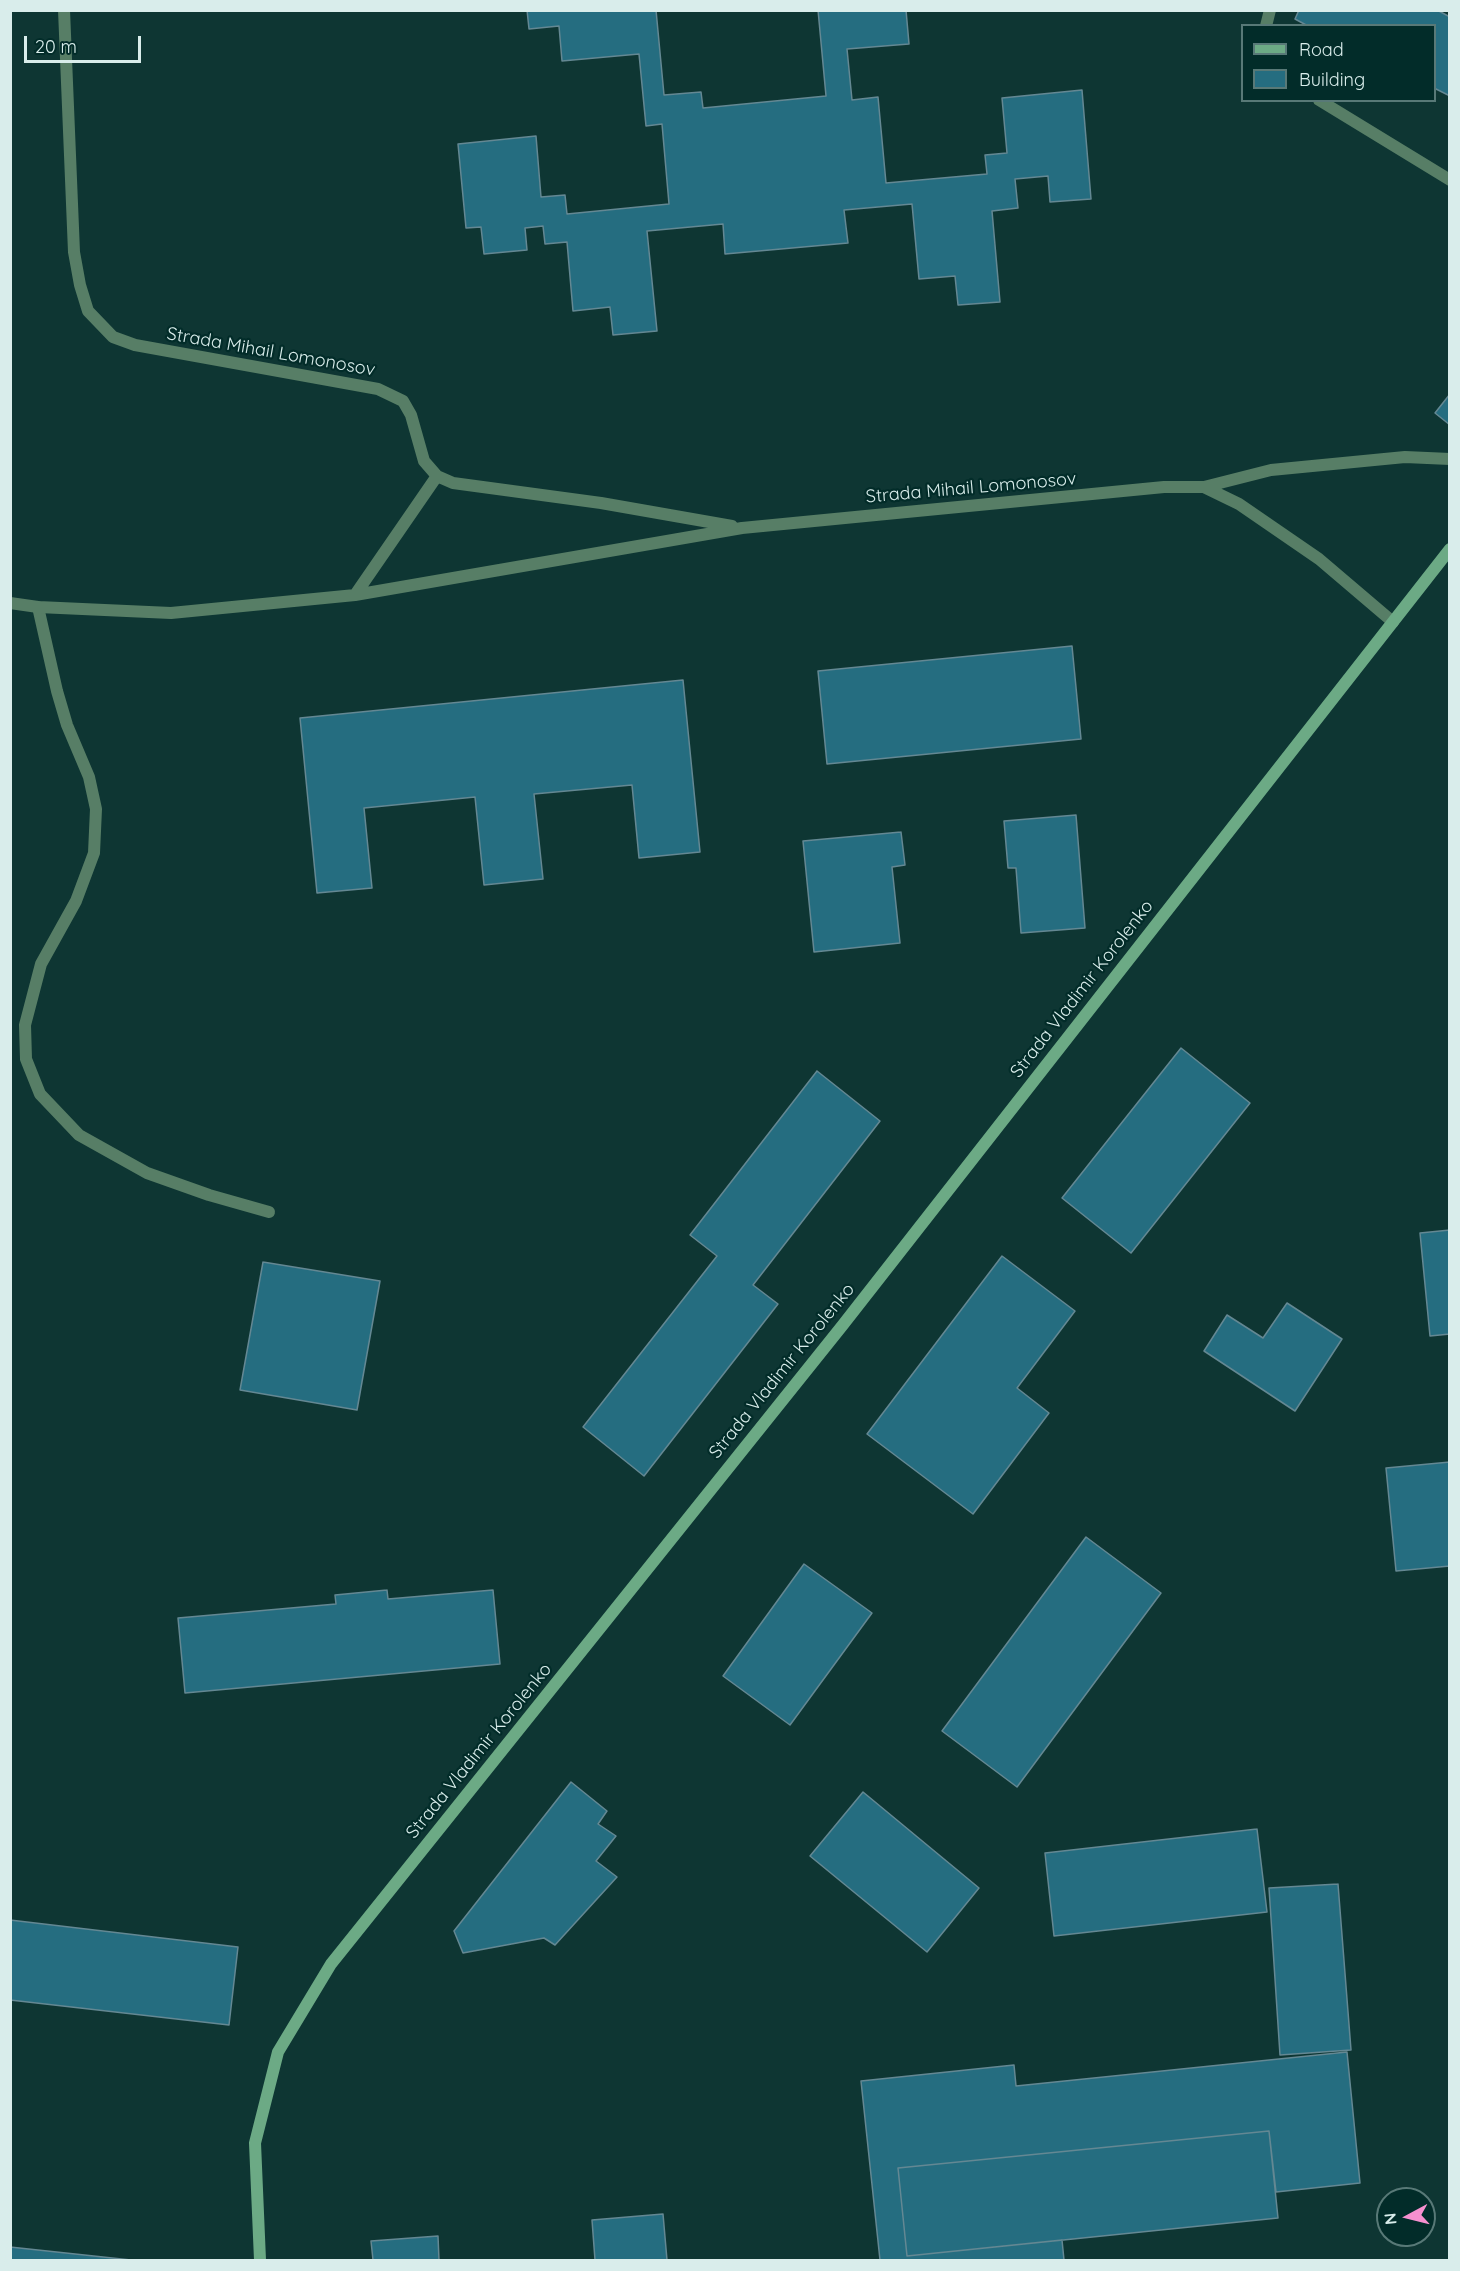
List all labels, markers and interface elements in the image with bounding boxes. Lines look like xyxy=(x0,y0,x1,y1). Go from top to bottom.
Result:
scale bar xyxy=(27,24,144,62)
legend xyxy=(1241,24,1436,102)
text: 20 m xyxy=(35,35,77,58)
text: Road xyxy=(1299,38,1344,61)
text: Building xyxy=(1299,68,1365,91)
street label: Strada Mihail Lomonosov xyxy=(165,323,377,381)
street label: Strada Mihail Lomonosov xyxy=(865,468,1077,508)
street label: Strada Vladimir Korolenko xyxy=(1006,896,1158,1082)
street label: Strada Vladimir Korolenko xyxy=(705,1279,859,1463)
street label: Strada Vladimir Korolenko xyxy=(402,1659,556,1843)
north arrow xyxy=(1376,2187,1436,2247)
text: N xyxy=(1379,2212,1401,2226)

